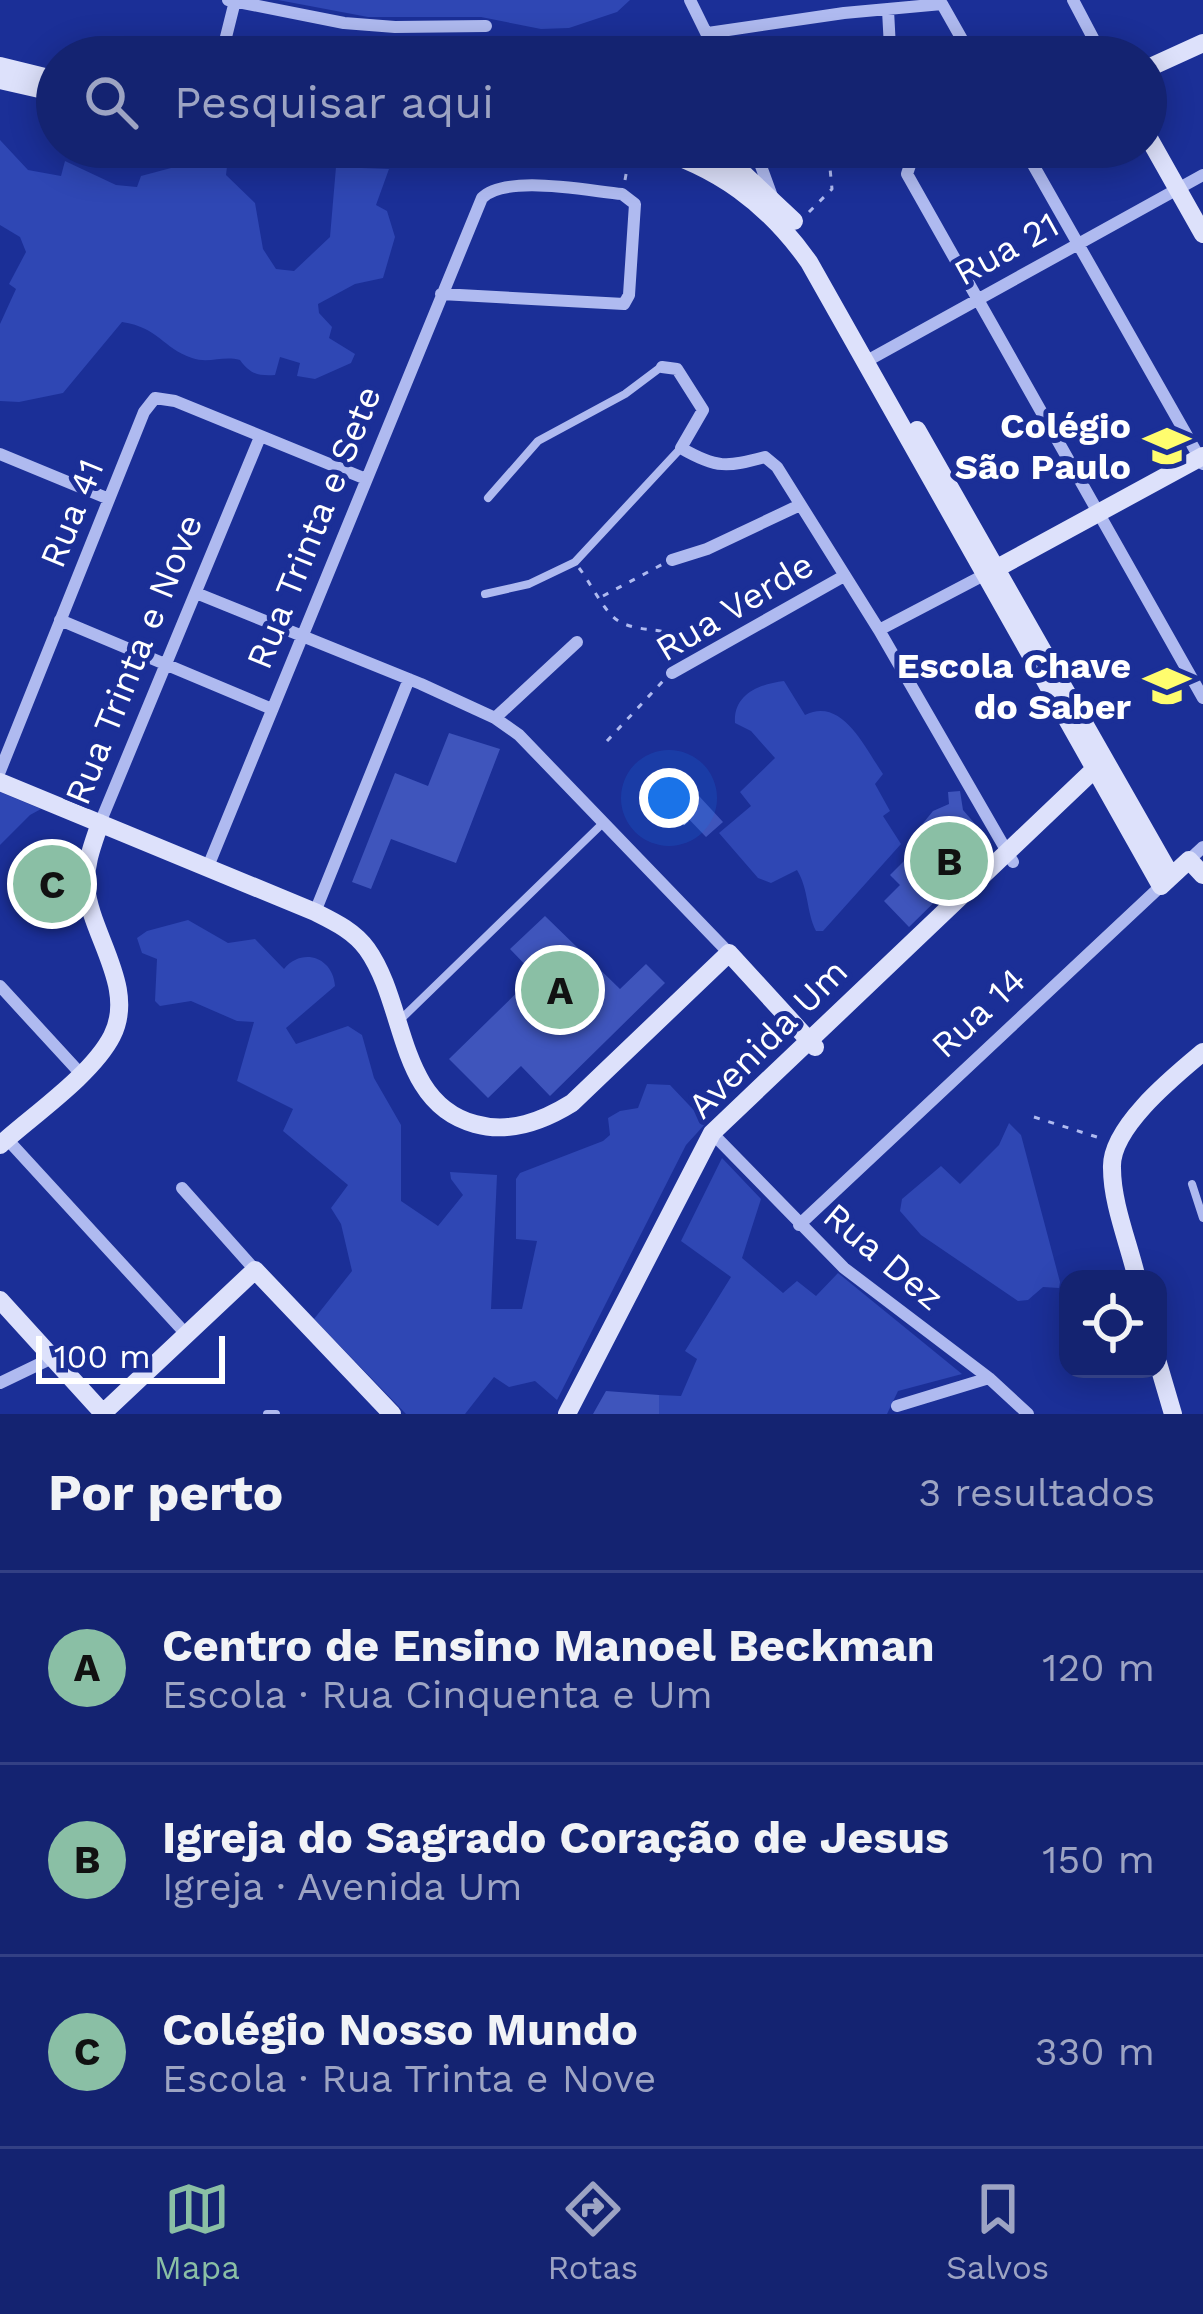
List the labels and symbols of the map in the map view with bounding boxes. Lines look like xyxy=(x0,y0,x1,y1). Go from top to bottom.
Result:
street label: Rua 21 xyxy=(947,203,1066,295)
street label: Rua Trinta e Sete xyxy=(238,380,390,675)
place label: Colégio São Paulo xyxy=(955,405,1131,488)
school or university icon: Colégio São Paulo xyxy=(1142,421,1192,471)
street label: Rua 41 xyxy=(31,453,113,574)
street label: Rua Trinta e Nove xyxy=(57,508,211,811)
street label: Rua Verde xyxy=(648,543,821,670)
place label: Escola Chave do Saber xyxy=(897,645,1132,728)
school or university icon: Escola Chave do Saber xyxy=(1142,661,1192,711)
your location xyxy=(639,768,699,828)
pin: B xyxy=(910,816,988,906)
pin: C xyxy=(13,839,91,929)
pin: A xyxy=(521,945,599,1035)
street label: Avenida Um xyxy=(679,950,856,1127)
street label: Rua 14 xyxy=(923,959,1034,1067)
street label: Rua Dez xyxy=(815,1195,952,1319)
scale bar xyxy=(36,1330,225,1383)

